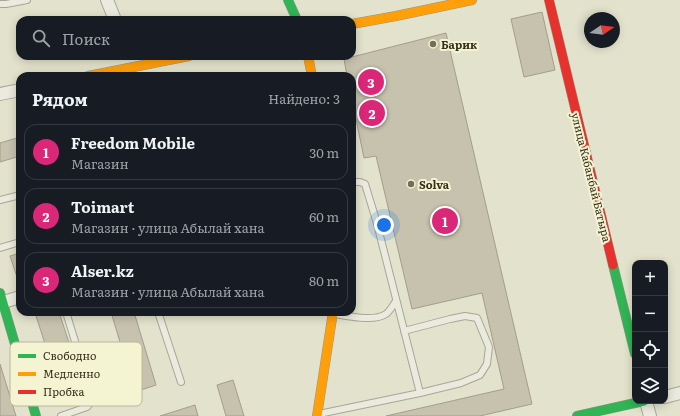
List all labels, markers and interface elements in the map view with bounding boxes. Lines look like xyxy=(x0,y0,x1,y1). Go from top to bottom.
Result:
north arrow xyxy=(584,12,620,48)
search box xyxy=(16,16,356,60)
icon: search xyxy=(30,27,52,49)
text: Поиск xyxy=(62,27,110,50)
place label: Барик xyxy=(441,36,478,52)
marker: Барик xyxy=(428,39,438,49)
pin: 3 xyxy=(358,67,384,97)
text: Рядом xyxy=(32,86,88,111)
text: Найдено: 3 xyxy=(268,89,340,108)
pin: 2 xyxy=(359,98,385,128)
street label: улица Кабанбай Батыра xyxy=(568,111,616,243)
text: Freedom Mobile xyxy=(71,131,195,154)
text: 1 xyxy=(43,143,49,162)
text: 30 m xyxy=(309,143,339,162)
text: Магазин xyxy=(71,154,129,173)
place label: Solva xyxy=(419,176,450,192)
marker: Solva xyxy=(406,179,416,189)
text: Toimart xyxy=(71,195,134,218)
pin: 1 xyxy=(432,206,458,236)
text: 2 xyxy=(43,207,49,226)
text: 60 m xyxy=(309,207,339,226)
your location xyxy=(374,215,394,235)
text: Магазин · улица Абылай хана xyxy=(71,218,265,237)
text: Alser.kz xyxy=(71,259,134,282)
map controls xyxy=(632,260,668,404)
button: + xyxy=(632,260,668,296)
text: 3 xyxy=(42,271,50,290)
text: 80 m xyxy=(309,271,339,290)
text: Магазин · улица Абылай хана xyxy=(71,282,265,301)
button: − xyxy=(632,296,668,332)
button: locate xyxy=(632,332,668,368)
legend xyxy=(10,342,142,406)
text: Свободно xyxy=(43,347,96,363)
text: Медленно xyxy=(43,365,100,381)
button: layers xyxy=(632,368,668,404)
text: Пробка xyxy=(43,383,84,399)

